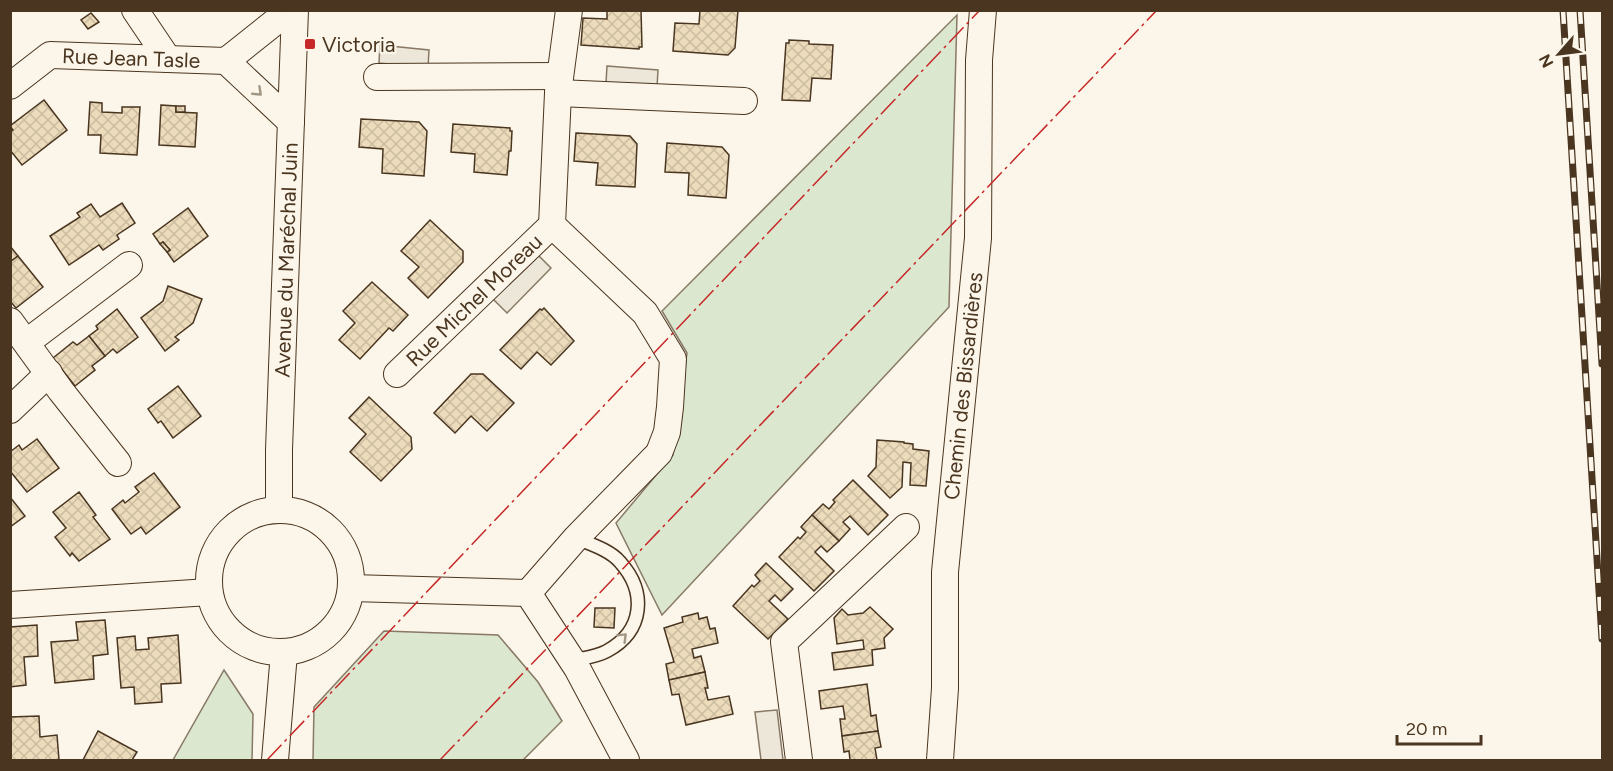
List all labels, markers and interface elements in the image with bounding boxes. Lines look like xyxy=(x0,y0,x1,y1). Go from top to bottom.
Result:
north arrow xyxy=(1529,24,1589,84)
place label: Victoria xyxy=(322,32,396,57)
marker: Victoria xyxy=(303,37,317,51)
street label: Rue Jean Tasle xyxy=(61,43,201,73)
text: N xyxy=(1535,51,1557,71)
one-way arrow xyxy=(252,85,262,96)
street label: Avenue du Maréchal Juin xyxy=(269,142,303,378)
street label: Rue Michel Moreau xyxy=(401,229,547,371)
street label: Chemin des Bissardières xyxy=(939,271,987,501)
one-way arrow xyxy=(616,634,627,644)
scale bar xyxy=(1397,708,1481,746)
text: 20 m xyxy=(1406,718,1447,740)

